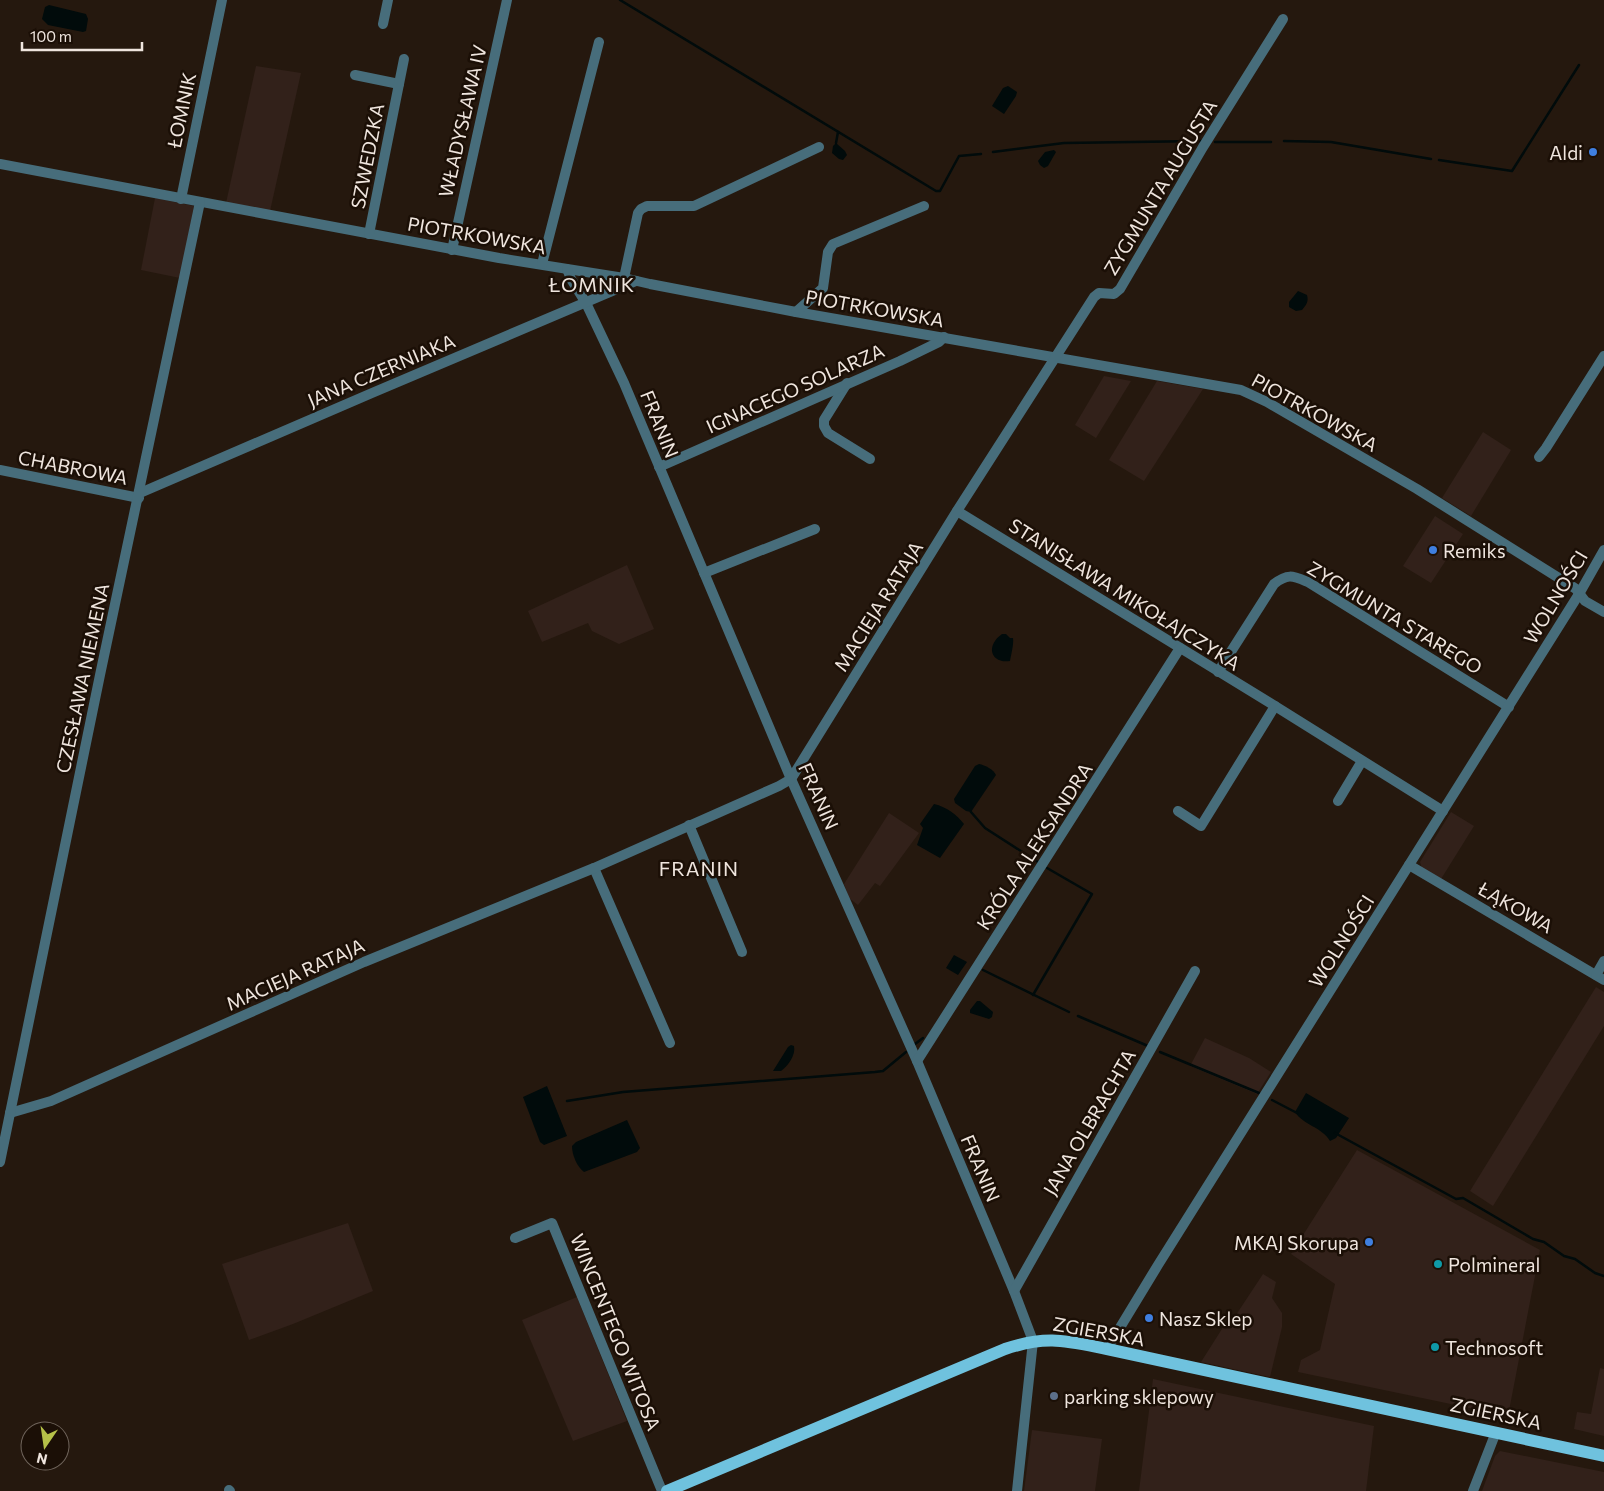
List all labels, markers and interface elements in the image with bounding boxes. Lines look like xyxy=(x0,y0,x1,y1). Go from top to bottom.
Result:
scale bar xyxy=(22,20,142,52)
text: 100 m xyxy=(30,27,72,45)
street label: WŁADYSŁAWA IV xyxy=(433,43,491,199)
street label: ŁOMNIK xyxy=(162,70,200,151)
street label: ZYGMUNTA AUGUSTA xyxy=(1098,95,1222,279)
street label: SZWEDZKA xyxy=(346,101,388,211)
place label: Aldi xyxy=(1549,141,1583,164)
marker: Aldi xyxy=(1587,146,1599,158)
street label: PIOTRKOWSKA xyxy=(406,211,548,259)
district label: ŁOMNIK xyxy=(548,272,635,296)
street label: PIOTRKOWSKA xyxy=(804,284,946,332)
street label: JANA CZERNIAKA xyxy=(304,329,458,411)
street label: IGNACEGO SOLARZA xyxy=(702,338,888,438)
street label: PIOTRKOWSKA xyxy=(1248,368,1382,456)
street label: FRANIN xyxy=(636,387,684,461)
street label: CHABROWA xyxy=(16,445,130,489)
street label: STANISŁAWA MIKOŁAJCZYKA xyxy=(1005,513,1245,675)
street label: MACIEJA RATAJA xyxy=(829,537,927,675)
place label: Remiks xyxy=(1443,539,1506,562)
marker: Remiks xyxy=(1427,544,1439,556)
street label: WOLNOŚCI xyxy=(1517,546,1592,648)
street label: ZYGMUNTA STAREGO xyxy=(1303,556,1487,678)
street label: CZESŁAWA NIEMENA xyxy=(51,581,113,775)
street label: KRÓLA ALEKSANDRA xyxy=(970,758,1097,934)
street label: FRANIN xyxy=(794,759,844,833)
district label: FRANIN xyxy=(659,856,739,880)
street label: ŁĄKOWA xyxy=(1474,876,1557,938)
street label: WOLNOŚCI xyxy=(1303,890,1378,991)
street label: MACIEJA RATAJA xyxy=(222,933,368,1015)
street label: JANA OLBRACHTA xyxy=(1038,1045,1140,1199)
street label: FRANIN xyxy=(957,1131,1005,1205)
street label: WINCENTEGO WITOSA xyxy=(566,1230,666,1434)
place label: MKAJ Skorupa xyxy=(1234,1231,1359,1254)
marker: MKAJ Skorupa xyxy=(1363,1236,1375,1248)
place label: Polmineral xyxy=(1448,1253,1540,1276)
marker: Polmineral xyxy=(1432,1258,1444,1270)
place label: Nasz Sklep xyxy=(1159,1307,1253,1330)
street label: ZGIERSKA xyxy=(1051,1312,1147,1350)
marker: Nasz Sklep xyxy=(1143,1312,1155,1324)
place label: Technosoft xyxy=(1445,1336,1543,1359)
marker: Technosoft xyxy=(1429,1341,1441,1353)
place label: parking sklepowy xyxy=(1064,1385,1214,1408)
marker: parking sklepowy xyxy=(1048,1390,1060,1402)
street label: ZGIERSKA xyxy=(1448,1392,1544,1434)
north arrow xyxy=(20,1421,70,1471)
text: N xyxy=(35,1450,49,1469)

